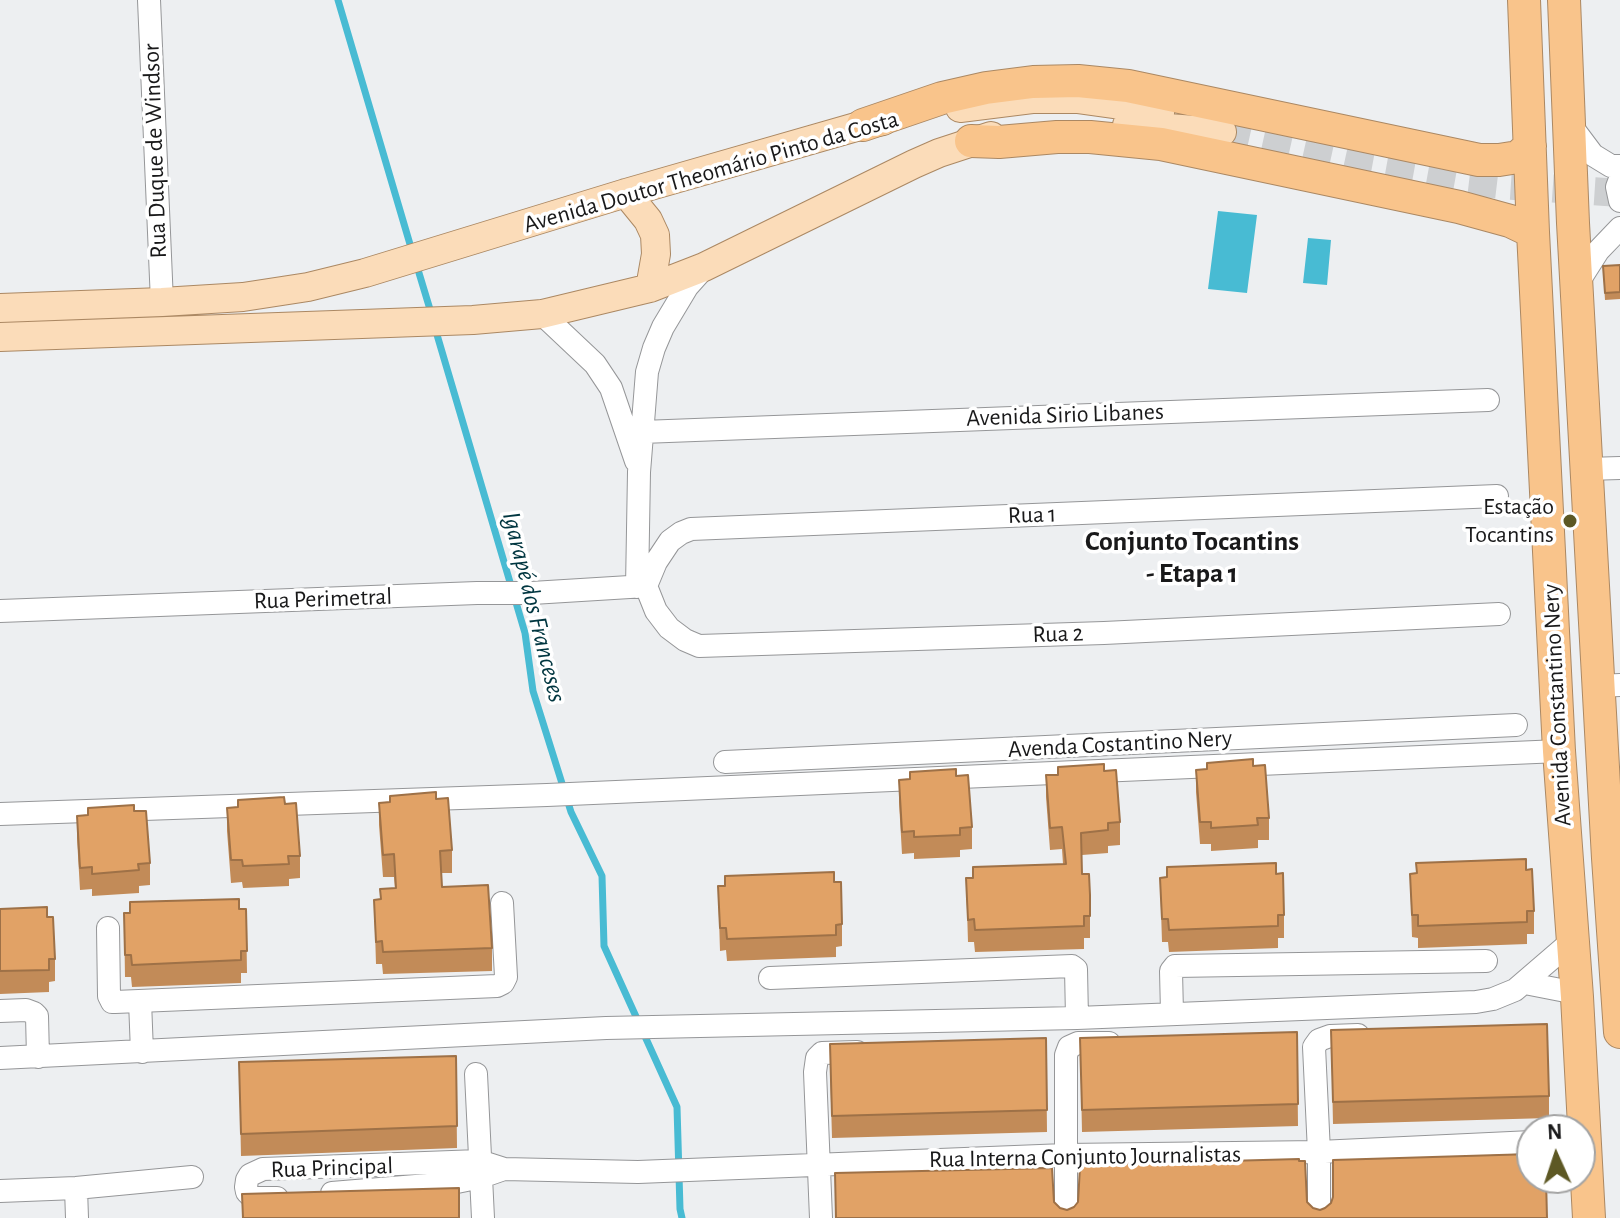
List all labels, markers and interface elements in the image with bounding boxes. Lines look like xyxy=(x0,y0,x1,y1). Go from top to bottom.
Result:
street label: Rua Duque de Windsor xyxy=(137,43,173,259)
street label: Avenida Doutor Theomário Pinto da Costa xyxy=(520,105,902,239)
street label: Avenida Sirio Libanes xyxy=(966,397,1164,433)
place label: Estação Tocantins xyxy=(1465,493,1554,549)
street label: Rua 1 xyxy=(1007,500,1057,530)
water label: Igarapé dos Franceses xyxy=(495,509,573,705)
marker: Estação Tocantins xyxy=(1561,512,1579,530)
district label: Conjunto Tocantins - Etapa 1 xyxy=(1085,525,1299,591)
street label: Rua Perimetral xyxy=(253,582,393,616)
street label: Avenida Constantino Nery xyxy=(1536,583,1578,827)
street label: Rua 2 xyxy=(1032,619,1084,649)
street label: Avenda Costantino Nery xyxy=(1007,724,1233,764)
north arrow xyxy=(1516,1114,1596,1194)
text: N xyxy=(1547,1121,1563,1143)
street label: Rua Interna Conjunto Journalistas xyxy=(929,1140,1241,1174)
street label: Rua Principal xyxy=(270,1151,394,1185)

